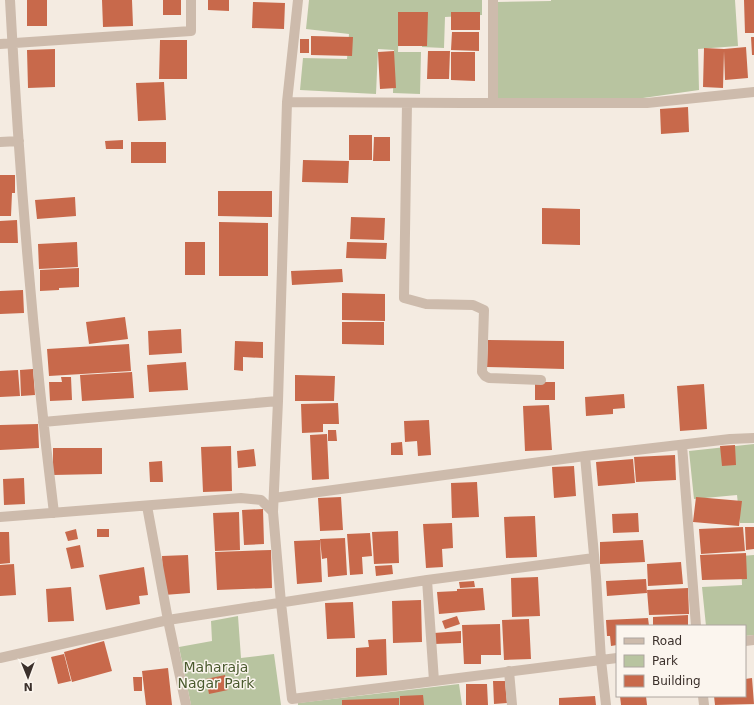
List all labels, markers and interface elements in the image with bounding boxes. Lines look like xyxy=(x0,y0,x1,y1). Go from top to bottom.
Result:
legend xyxy=(616,625,746,697)
text: Road xyxy=(652,634,682,648)
text: Park xyxy=(652,654,678,668)
north arrow xyxy=(8,657,48,697)
park label: Maharaja Nagar Park xyxy=(178,659,255,691)
text: Building xyxy=(652,674,701,688)
text: N xyxy=(23,680,33,693)

